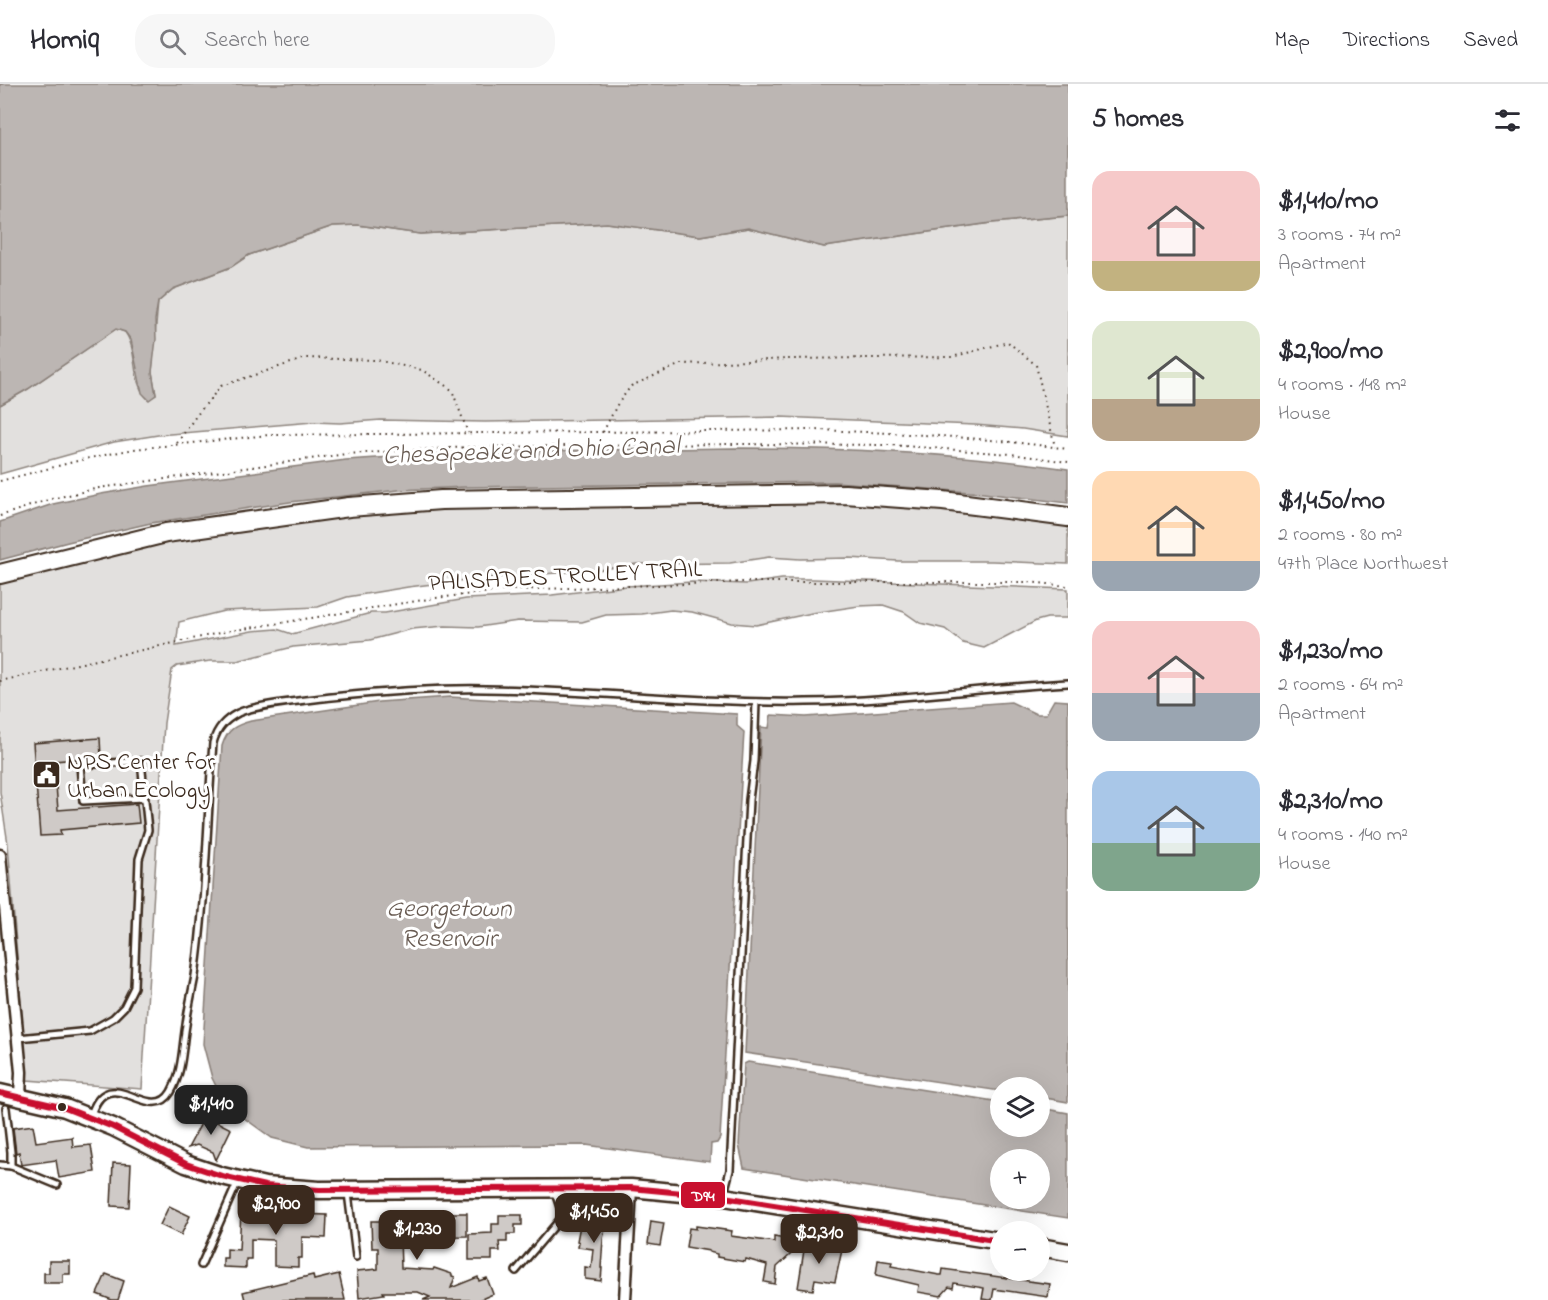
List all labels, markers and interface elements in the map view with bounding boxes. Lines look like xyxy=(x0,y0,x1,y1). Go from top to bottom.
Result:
search box xyxy=(135,14,555,68)
text: Homiq xyxy=(30,21,99,62)
icon: search xyxy=(156,25,189,58)
text: Search here xyxy=(204,25,310,57)
text: Map xyxy=(1274,26,1310,56)
text: Directions xyxy=(1343,26,1430,56)
text: Saved xyxy=(1463,26,1518,56)
text: 5 homes xyxy=(1092,101,1184,139)
icon: filters xyxy=(1491,104,1524,137)
text: $1,410/mo xyxy=(1278,183,1378,221)
icon: home xyxy=(1140,195,1212,267)
text: 3 rooms · 74 m² xyxy=(1278,221,1401,250)
text: Apartment xyxy=(1278,250,1366,279)
text: $2,900/mo xyxy=(1278,333,1383,371)
icon: home xyxy=(1140,345,1212,417)
text: 4 rooms · 148 m² xyxy=(1278,371,1407,400)
text: House xyxy=(1278,400,1331,429)
water label: Chesapeake and Ohio Canal xyxy=(382,428,683,476)
text: $1,450/mo xyxy=(1278,483,1385,521)
icon: home xyxy=(1140,495,1212,567)
text: 2 rooms · 80 m² xyxy=(1278,521,1403,550)
text: 47th Place Northwest xyxy=(1278,550,1448,579)
street label: PALISADES TROLLEY TRAIL xyxy=(427,553,703,602)
text: $1,230/mo xyxy=(1278,633,1383,671)
icon: home xyxy=(1140,645,1212,717)
text: 2 rooms · 64 m² xyxy=(1278,671,1403,700)
text: Apartment xyxy=(1278,700,1366,729)
place label: NPS Center for Urban Ecology xyxy=(67,746,215,810)
public building icon: NPS Center for Urban Ecology xyxy=(30,759,62,791)
text: $2,310/mo xyxy=(1278,783,1383,821)
icon: home xyxy=(1140,795,1212,867)
text: 4 rooms · 140 m² xyxy=(1278,821,1408,850)
text: House xyxy=(1278,850,1331,879)
water label: Georgetown Reservoir xyxy=(386,891,513,959)
map controls xyxy=(990,1077,1050,1281)
button: layers xyxy=(990,1077,1050,1137)
pin: $1,410 xyxy=(162,1085,260,1136)
text: $1,410 xyxy=(188,1090,234,1119)
unlabelled marker xyxy=(56,1101,68,1113)
button: + xyxy=(990,1149,1050,1209)
line badge: D94 xyxy=(680,1181,726,1209)
pin: $2,900 xyxy=(227,1185,325,1236)
text: D94 xyxy=(690,1185,715,1209)
text: $2,900 xyxy=(252,1190,300,1219)
pin: $1,450 xyxy=(545,1193,643,1244)
text: $1,450 xyxy=(569,1198,619,1227)
pin: $1,230 xyxy=(368,1210,466,1261)
pin: $2,310 xyxy=(770,1214,868,1265)
text: $1,230 xyxy=(393,1215,441,1244)
text: $2,310 xyxy=(795,1219,843,1248)
button: − xyxy=(990,1221,1050,1281)

